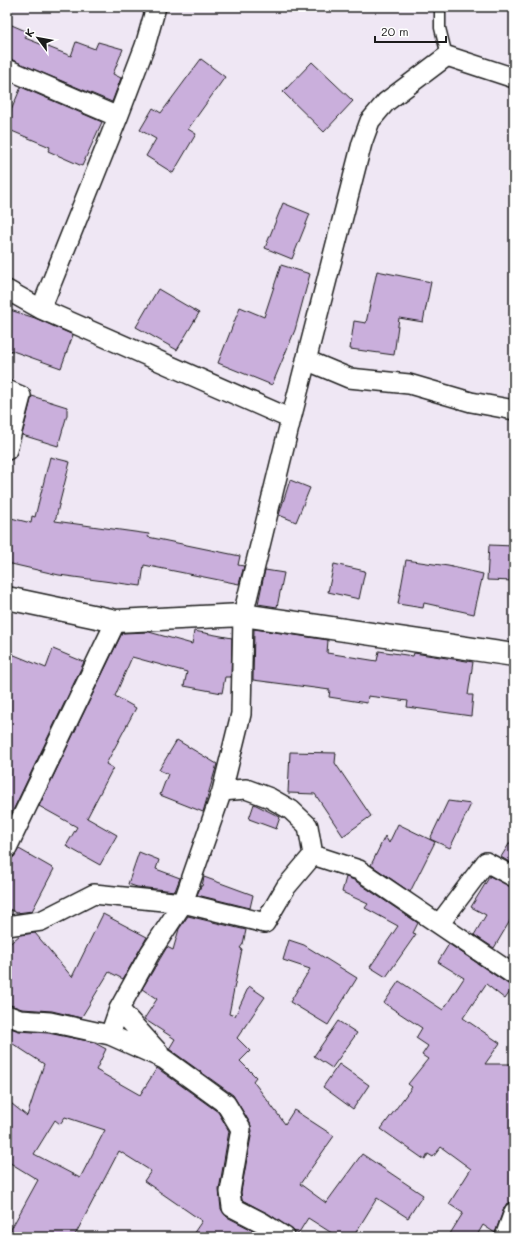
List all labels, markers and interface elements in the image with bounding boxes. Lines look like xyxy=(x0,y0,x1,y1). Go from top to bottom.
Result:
north arrow xyxy=(18,18,58,58)
scale bar xyxy=(375,18,446,44)
text: 20 m xyxy=(381,23,409,39)
text: K xyxy=(21,25,37,39)

